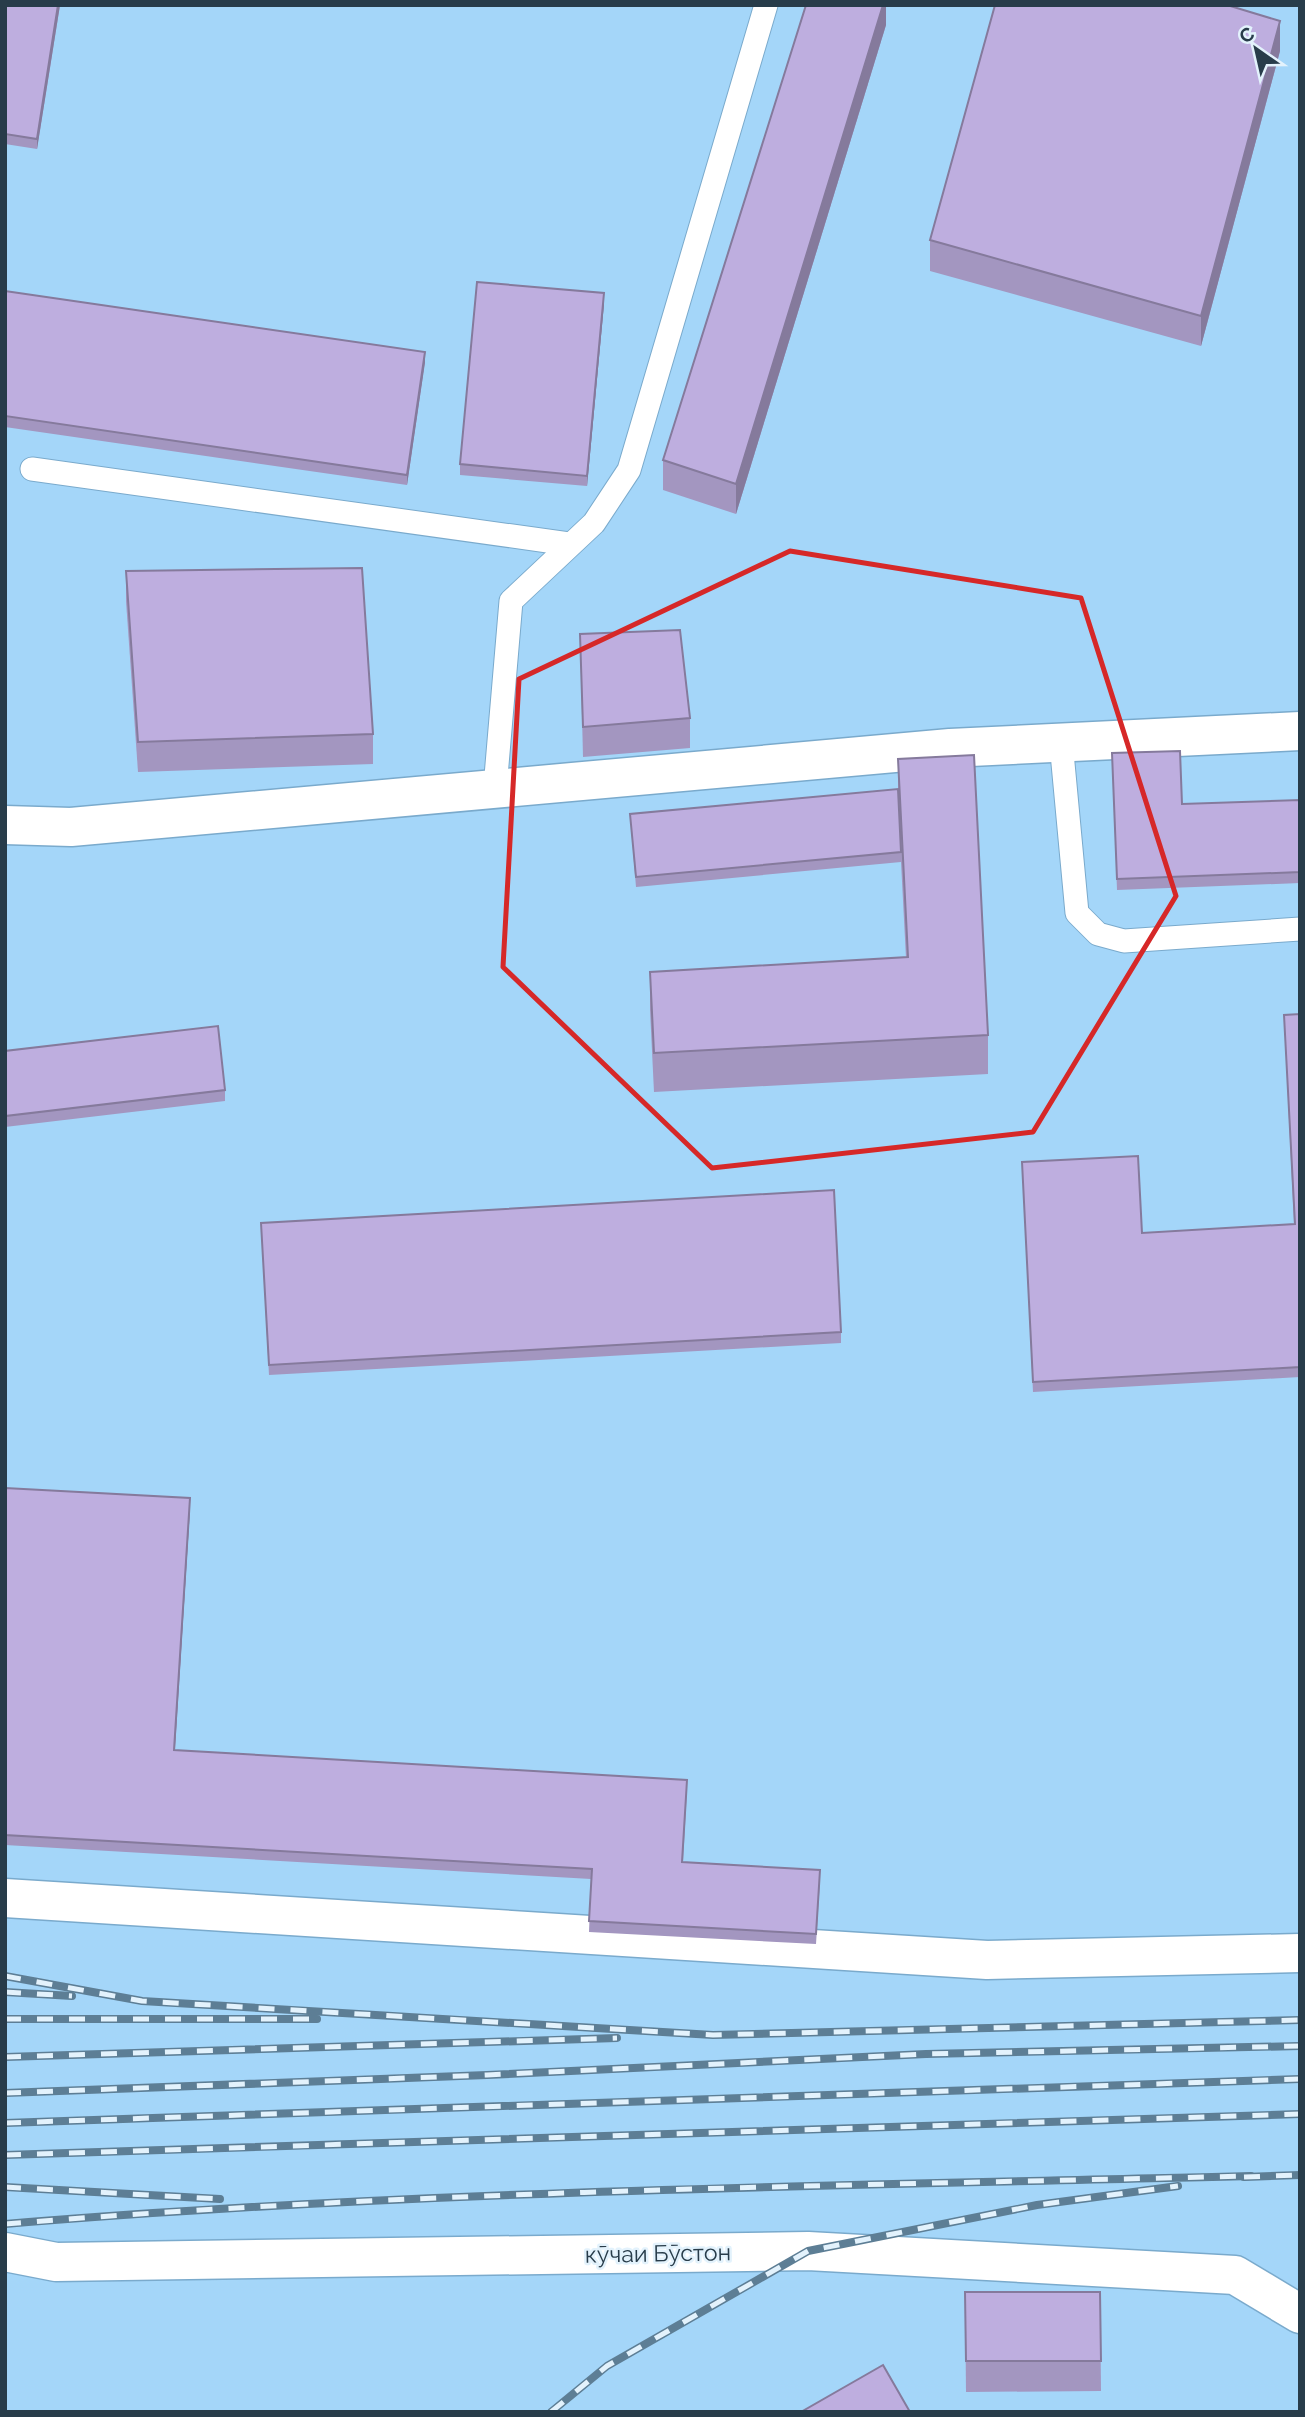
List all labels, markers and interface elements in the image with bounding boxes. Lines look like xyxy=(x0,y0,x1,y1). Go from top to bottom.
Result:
north arrow xyxy=(1221,14,1291,84)
text: С xyxy=(1235,22,1258,48)
street label: кӯчаи Бӯстон xyxy=(585,2238,731,2268)

